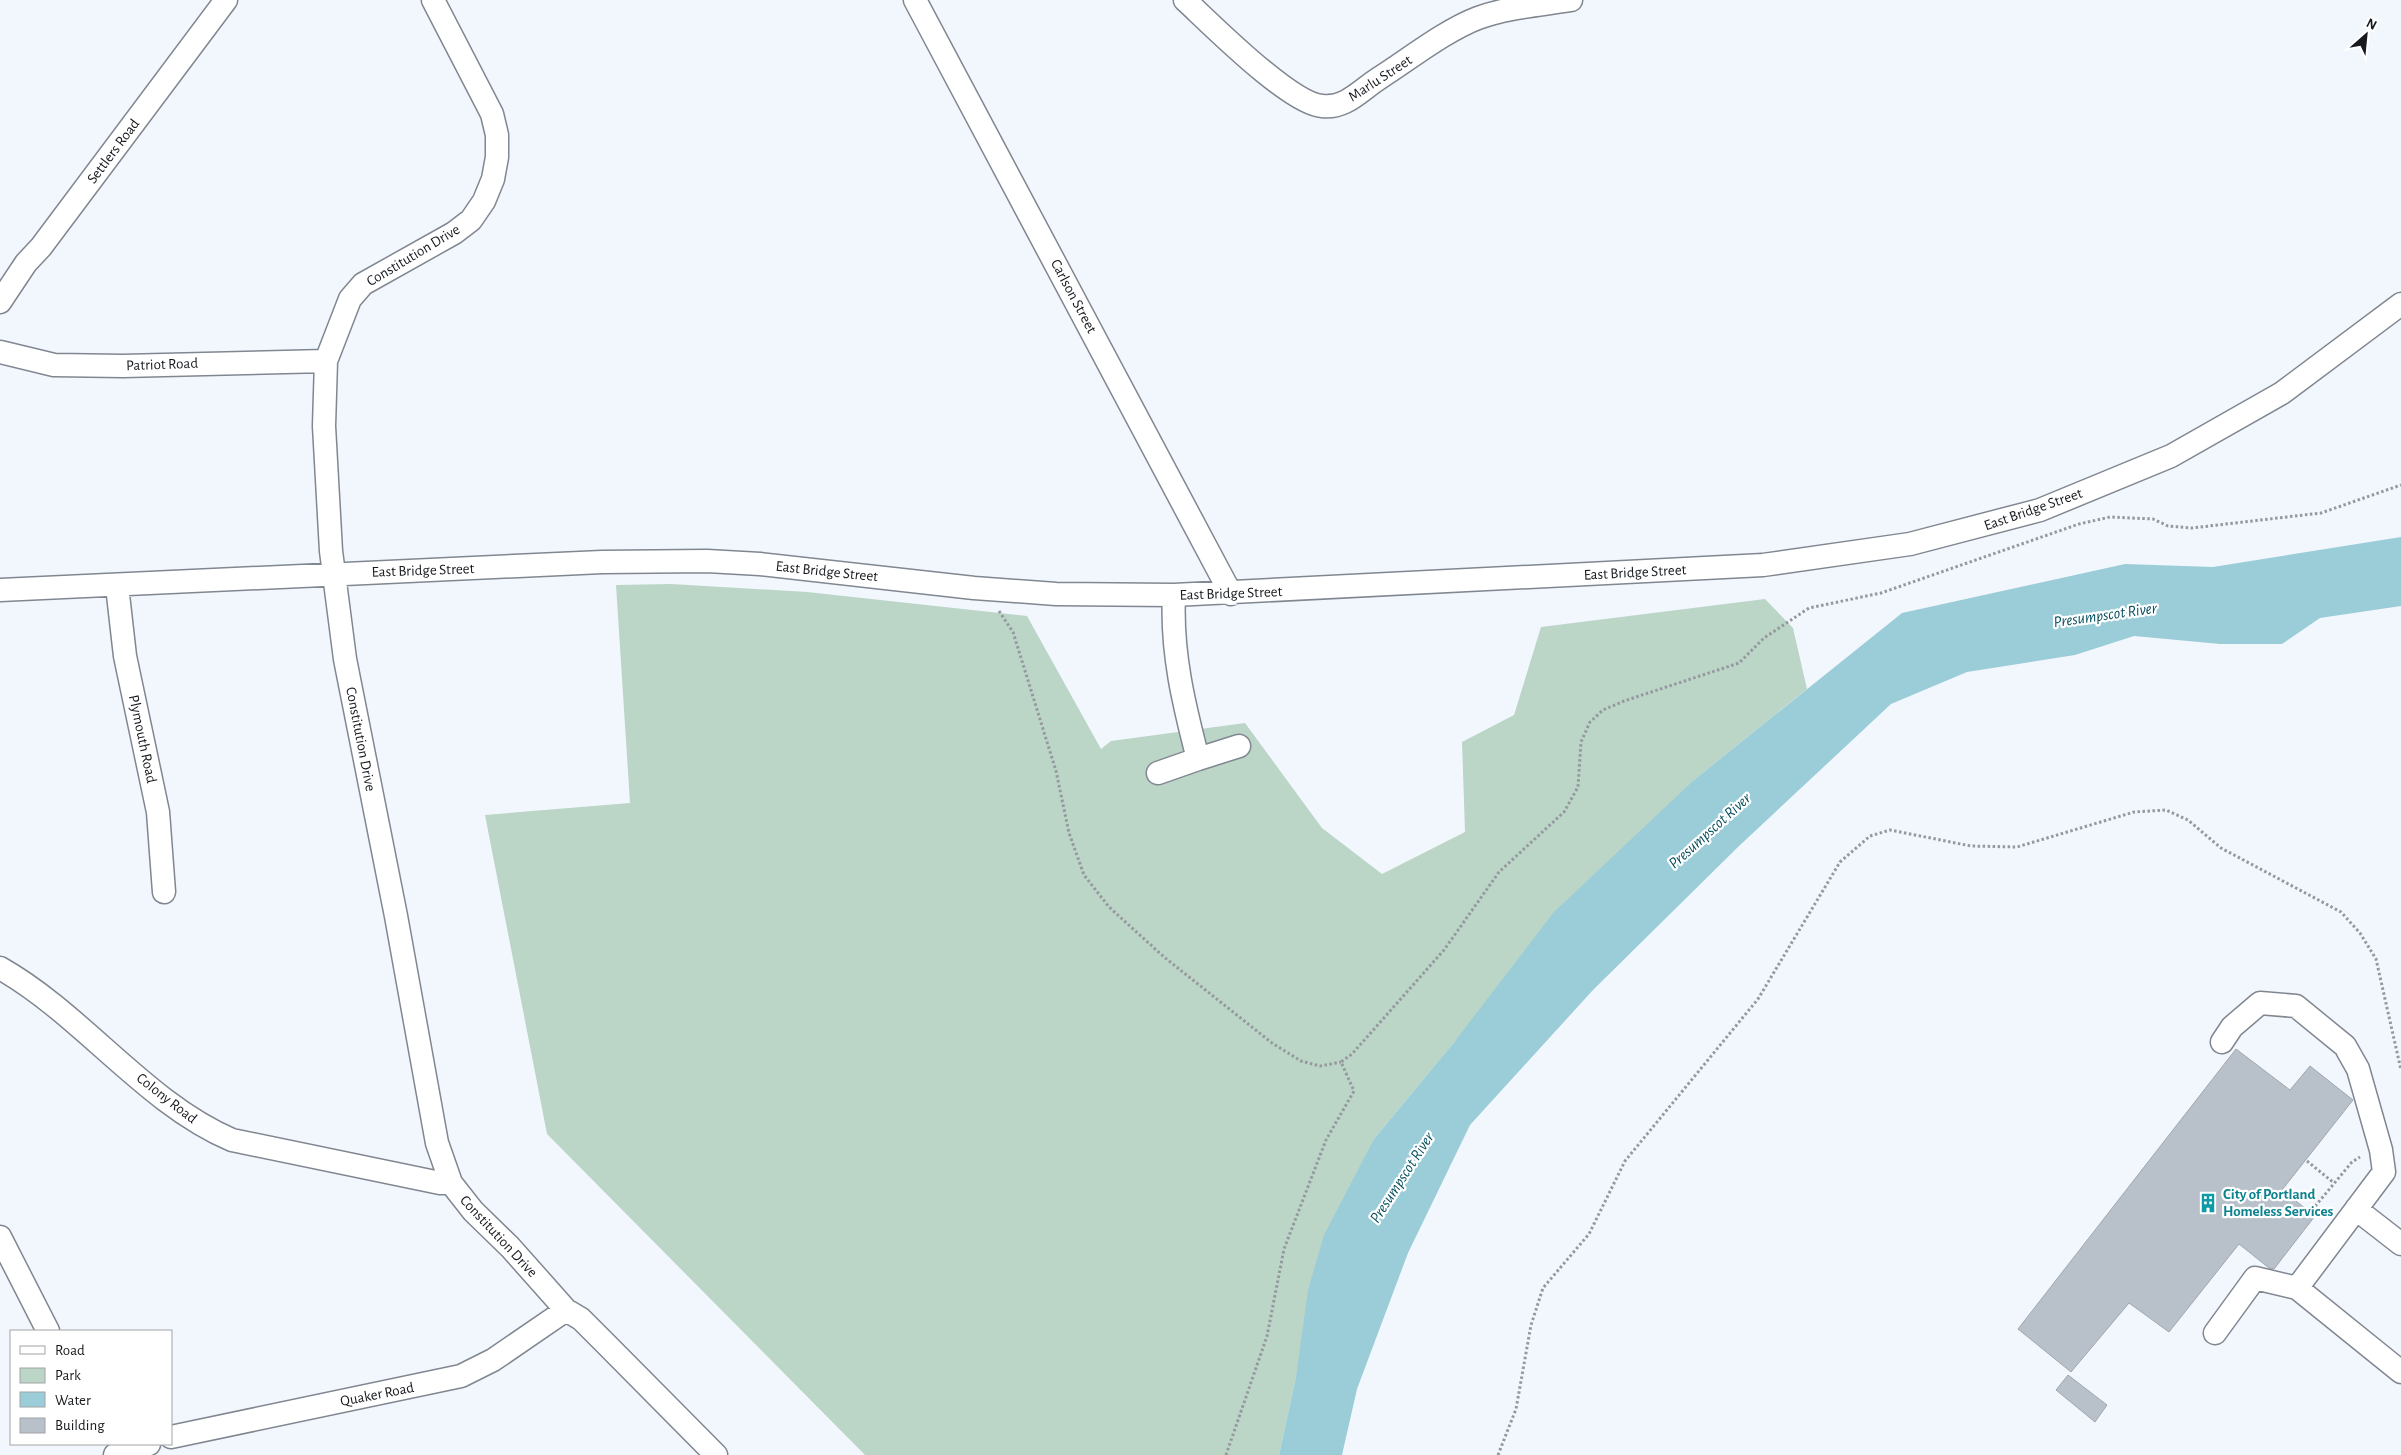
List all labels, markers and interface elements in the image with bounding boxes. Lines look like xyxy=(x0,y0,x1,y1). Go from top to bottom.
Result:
north arrow xyxy=(2341,10,2391,60)
text: N xyxy=(2364,16,2379,33)
street label: Marlu Street xyxy=(1346,52,1415,104)
street label: Settlers Road xyxy=(84,116,143,186)
street label: Constitution Drive xyxy=(364,222,463,289)
street label: Carlson Street xyxy=(1048,257,1099,336)
street label: Patriot Road xyxy=(126,356,199,373)
street label: East Bridge Street xyxy=(1982,486,2084,533)
street label: East Bridge Street xyxy=(775,559,879,584)
street label: East Bridge Street xyxy=(371,561,475,580)
street label: East Bridge Street xyxy=(1583,562,1687,583)
street label: East Bridge Street xyxy=(1179,584,1283,603)
water label: Presumpscot River xyxy=(2052,600,2159,631)
street label: Constitution Drive xyxy=(343,686,378,793)
street label: Plymouth Road xyxy=(126,694,159,785)
water label: Presumpscot River xyxy=(1666,789,1755,872)
street label: Colony Road xyxy=(134,1070,200,1127)
water label: Presumpscot River xyxy=(1367,1129,1438,1226)
place label: City of Portland Homeless Services xyxy=(2223,1187,2333,1219)
street label: Constitution Drive xyxy=(457,1192,540,1280)
building icon: City of Portland Homeless Services xyxy=(2197,1192,2219,1214)
legend xyxy=(10,1330,172,1445)
text: Road xyxy=(55,1343,85,1358)
text: Park xyxy=(55,1368,81,1383)
street label: Quaker Road xyxy=(339,1380,415,1409)
text: Water xyxy=(55,1393,91,1408)
text: Building xyxy=(55,1418,105,1433)

